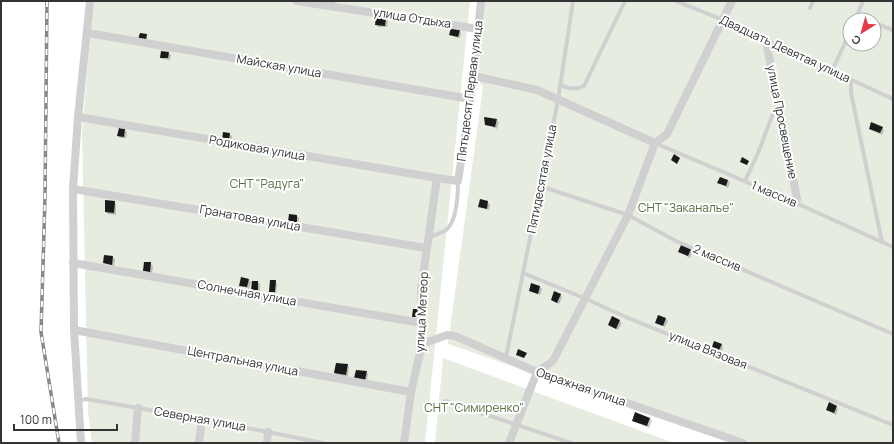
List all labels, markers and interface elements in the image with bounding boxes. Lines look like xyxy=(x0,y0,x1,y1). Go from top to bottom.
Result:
street label: улица Отдыха xyxy=(372,3,452,32)
street label: Двадцать Девятая улица xyxy=(717,11,853,86)
north arrow xyxy=(842,12,882,52)
street label: Пятьдесят Первая улица xyxy=(452,20,487,162)
text: С xyxy=(848,32,863,49)
street label: Майская улица xyxy=(235,50,323,81)
street label: улица Просвещение xyxy=(763,63,802,180)
street label: Пятидесятая улица xyxy=(523,123,560,235)
street label: Родиковая улица xyxy=(208,131,306,164)
park label: СНТ "Радуга" xyxy=(230,175,304,192)
street label: 1 массив xyxy=(749,176,800,211)
park label: СНТ "Заканалье" xyxy=(638,199,734,216)
street label: Гранатовая улица xyxy=(198,200,302,235)
street label: 2 массив xyxy=(691,240,744,275)
street label: улица Метеор xyxy=(411,271,432,353)
street label: Солнечная улица xyxy=(196,275,298,310)
street label: улица Вязовая xyxy=(666,326,750,373)
street label: Центральная улица xyxy=(186,341,300,380)
street label: Овражная улица xyxy=(534,363,628,410)
park label: СНТ "Симиренко" xyxy=(424,399,524,416)
street label: Северная улица xyxy=(153,402,247,435)
scale bar xyxy=(14,406,117,432)
text: 100 m xyxy=(20,411,52,428)

